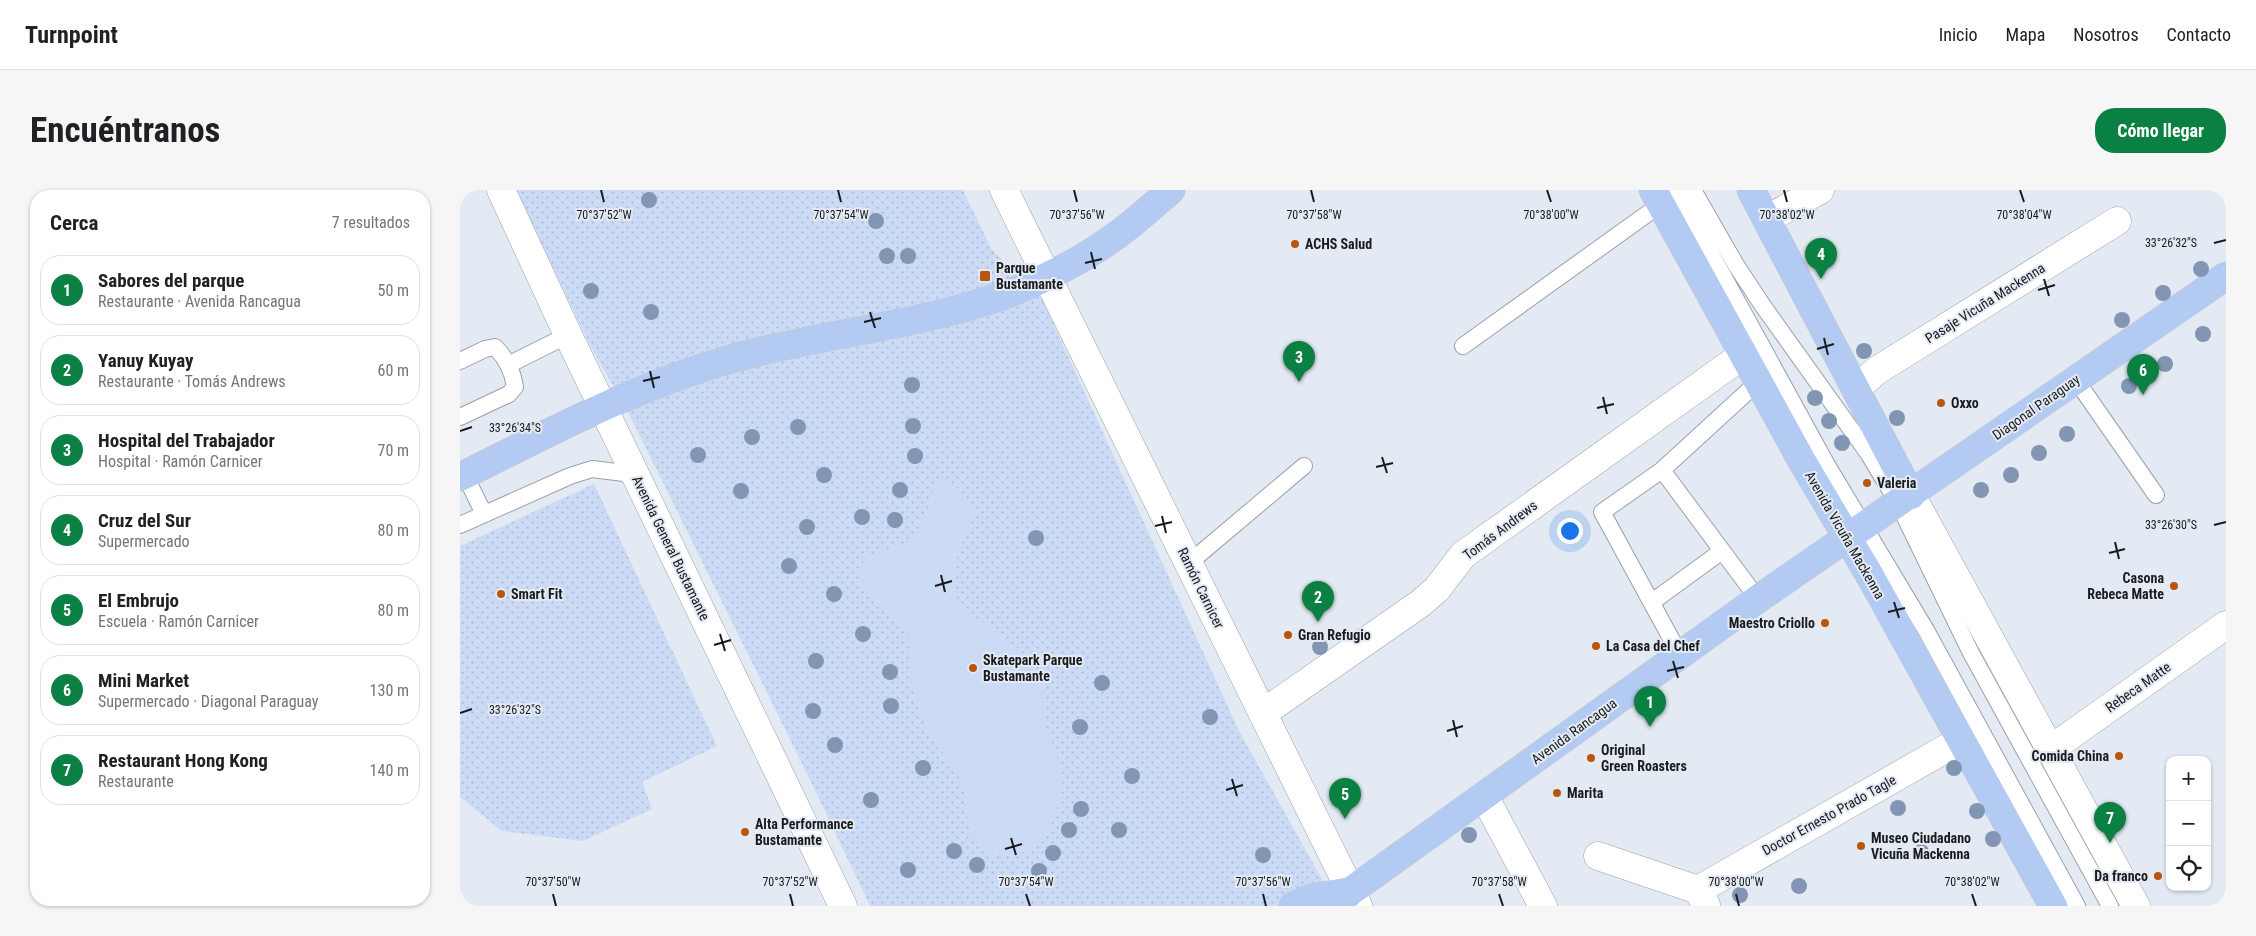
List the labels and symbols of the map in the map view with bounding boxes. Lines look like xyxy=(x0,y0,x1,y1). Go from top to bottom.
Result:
text: 70°37'52"W xyxy=(576,208,632,222)
text: 70°37'54"W xyxy=(813,208,869,222)
text: 70°37'56"W xyxy=(1049,208,1105,222)
text: 70°37'58"W xyxy=(1286,208,1342,222)
text: 70°38'00"W xyxy=(1523,208,1579,222)
text: 70°38'02"W xyxy=(1759,208,1815,222)
text: 70°38'04"W xyxy=(1996,208,2052,222)
place label: ACHS Salud xyxy=(1305,236,1372,252)
text: 33°26'32"S xyxy=(2145,236,2197,250)
marker: ACHS Salud xyxy=(1289,238,1301,250)
pin: 4 xyxy=(1805,238,1837,279)
place label: Parque Bustamante xyxy=(996,260,1063,292)
street label: Pasaje Vicuña Mackenna xyxy=(1922,260,2048,346)
marker: Parque Bustamante xyxy=(978,269,992,283)
pin: 3 xyxy=(1283,341,1315,382)
pin: 6 xyxy=(2127,354,2159,395)
street label: Diagonal Paraguay xyxy=(1989,371,2083,443)
place label: Oxxo xyxy=(1951,395,1979,411)
marker: Oxxo xyxy=(1935,397,1947,409)
text: 33°26'34"S xyxy=(489,421,541,435)
street label: Avenida Vicuña Mackenna xyxy=(1802,468,1888,602)
street label: Avenida General Bustamante xyxy=(629,473,713,623)
place label: Valeria xyxy=(1877,475,1917,491)
marker: Valeria xyxy=(1861,477,1873,489)
street label: Tomás Andrews xyxy=(1460,497,1540,563)
your location xyxy=(1557,518,1583,544)
text: 33°26'30"S xyxy=(2145,518,2197,532)
street label: Ramón Carnicer xyxy=(1175,545,1227,631)
place label: Casona Rebeca Matte xyxy=(2087,570,2164,602)
marker: Casona Rebeca Matte xyxy=(2168,580,2180,592)
pin: 2 xyxy=(1302,581,1334,622)
place label: Smart Fit xyxy=(511,586,563,602)
marker: Smart Fit xyxy=(495,588,507,600)
place label: Maestro Criollo xyxy=(1729,615,1815,631)
marker: Maestro Criollo xyxy=(1819,617,1831,629)
place label: Gran Refugio xyxy=(1298,627,1371,643)
marker: Gran Refugio xyxy=(1282,629,1294,641)
place label: La Casa del Chef xyxy=(1606,638,1700,654)
marker: La Casa del Chef xyxy=(1590,640,1602,652)
place label: Skatepark Parque Bustamante xyxy=(983,652,1083,684)
street label: Rebeca Matte xyxy=(2102,658,2174,715)
marker: Skatepark Parque Bustamante xyxy=(967,662,979,674)
pin: 1 xyxy=(1634,686,1666,727)
street label: Avenida Rancagua xyxy=(1528,695,1620,767)
text: 33°26'32"S xyxy=(489,703,541,717)
place label: Original Green Roasters xyxy=(1601,742,1687,774)
place label: Comida China xyxy=(2032,748,2109,764)
marker: Comida China xyxy=(2113,750,2125,762)
marker: Original Green Roasters xyxy=(1585,752,1597,764)
street label: Doctor Ernesto Prado Tagle xyxy=(1759,771,1899,858)
pin: 5 xyxy=(1329,778,1361,819)
place label: Marita xyxy=(1567,785,1604,801)
marker: Marita xyxy=(1551,787,1563,799)
pin: 7 xyxy=(2094,802,2126,843)
place label: Alta Performance Bustamante xyxy=(755,816,854,848)
marker: Alta Performance Bustamante xyxy=(739,826,751,838)
place label: Museo Ciudadano Vicuña Mackenna xyxy=(1871,830,1971,862)
marker: Museo Ciudadano Vicuña Mackenna xyxy=(1855,840,1867,852)
place label: Da franco xyxy=(2094,868,2148,884)
marker: Da franco xyxy=(2152,870,2164,882)
text: 70°37'50"W xyxy=(525,875,581,889)
text: 70°37'52"W xyxy=(762,875,818,889)
text: 70°37'54"W xyxy=(998,875,1054,889)
text: 70°37'56"W xyxy=(1235,875,1291,889)
text: 70°37'58"W xyxy=(1471,875,1527,889)
text: 70°38'00"W xyxy=(1708,875,1764,889)
text: 70°38'02"W xyxy=(1944,875,2000,889)

